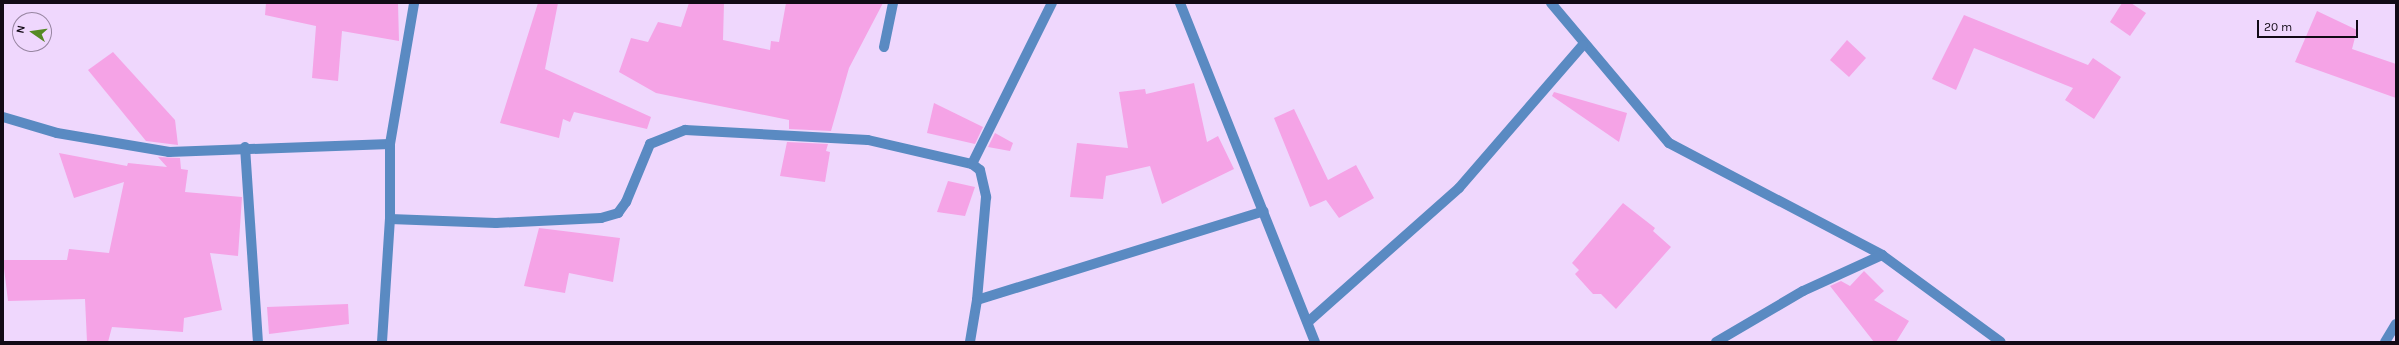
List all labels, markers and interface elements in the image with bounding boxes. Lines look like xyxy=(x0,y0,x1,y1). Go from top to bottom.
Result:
north arrow xyxy=(12,12,52,52)
scale bar xyxy=(2259,12,2360,38)
text: 20 m xyxy=(2264,20,2292,34)
text: N xyxy=(14,24,28,35)

